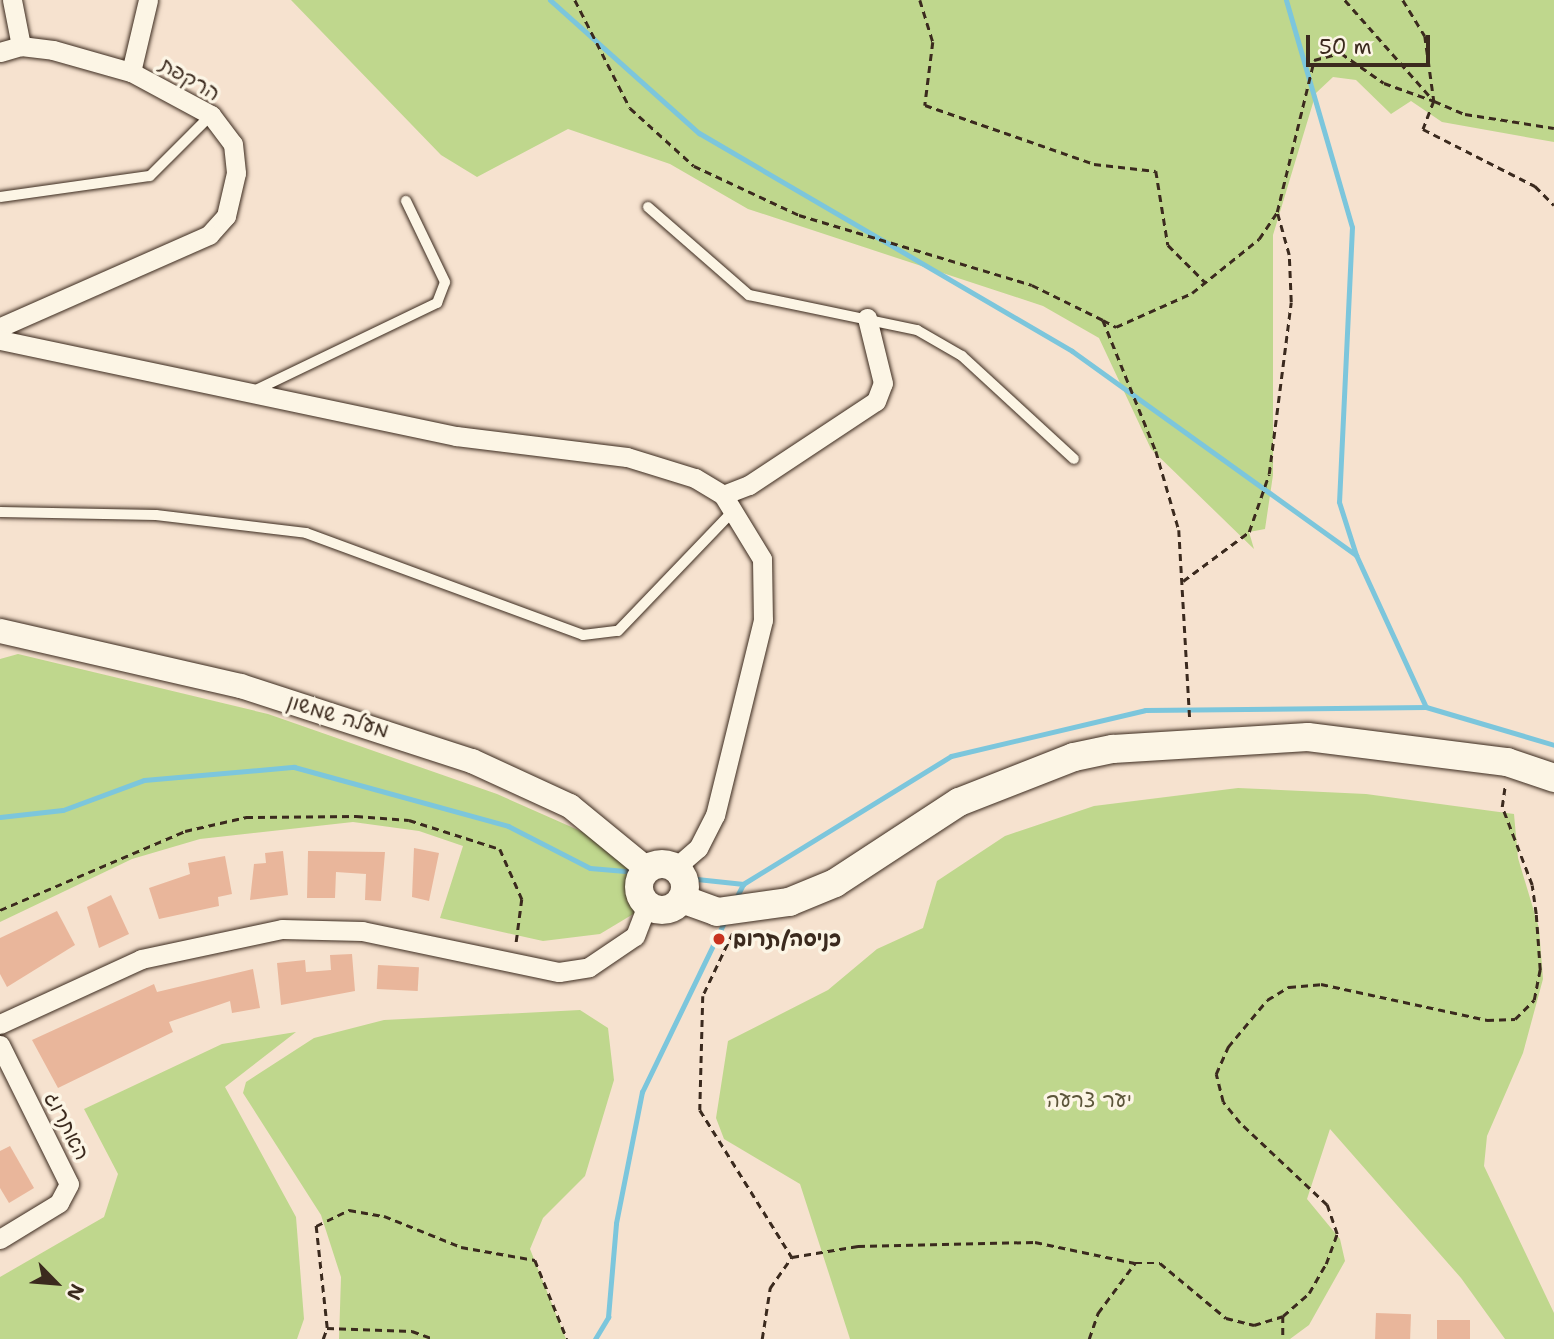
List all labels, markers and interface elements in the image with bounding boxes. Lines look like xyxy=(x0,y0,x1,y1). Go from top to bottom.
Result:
scale bar xyxy=(1309,21,1433,65)
text: 50 m xyxy=(1319,33,1372,61)
street label: הרקפת xyxy=(155,52,225,106)
street label: מעלה שמשון xyxy=(284,689,392,743)
place label: כניסה/תרום xyxy=(733,926,841,952)
marker: כניסה/תרום xyxy=(711,931,727,947)
park label: יער צרעה xyxy=(1046,1087,1132,1113)
street label: האתרוג xyxy=(39,1088,95,1164)
north arrow xyxy=(21,1248,91,1318)
text: N xyxy=(61,1280,90,1304)

